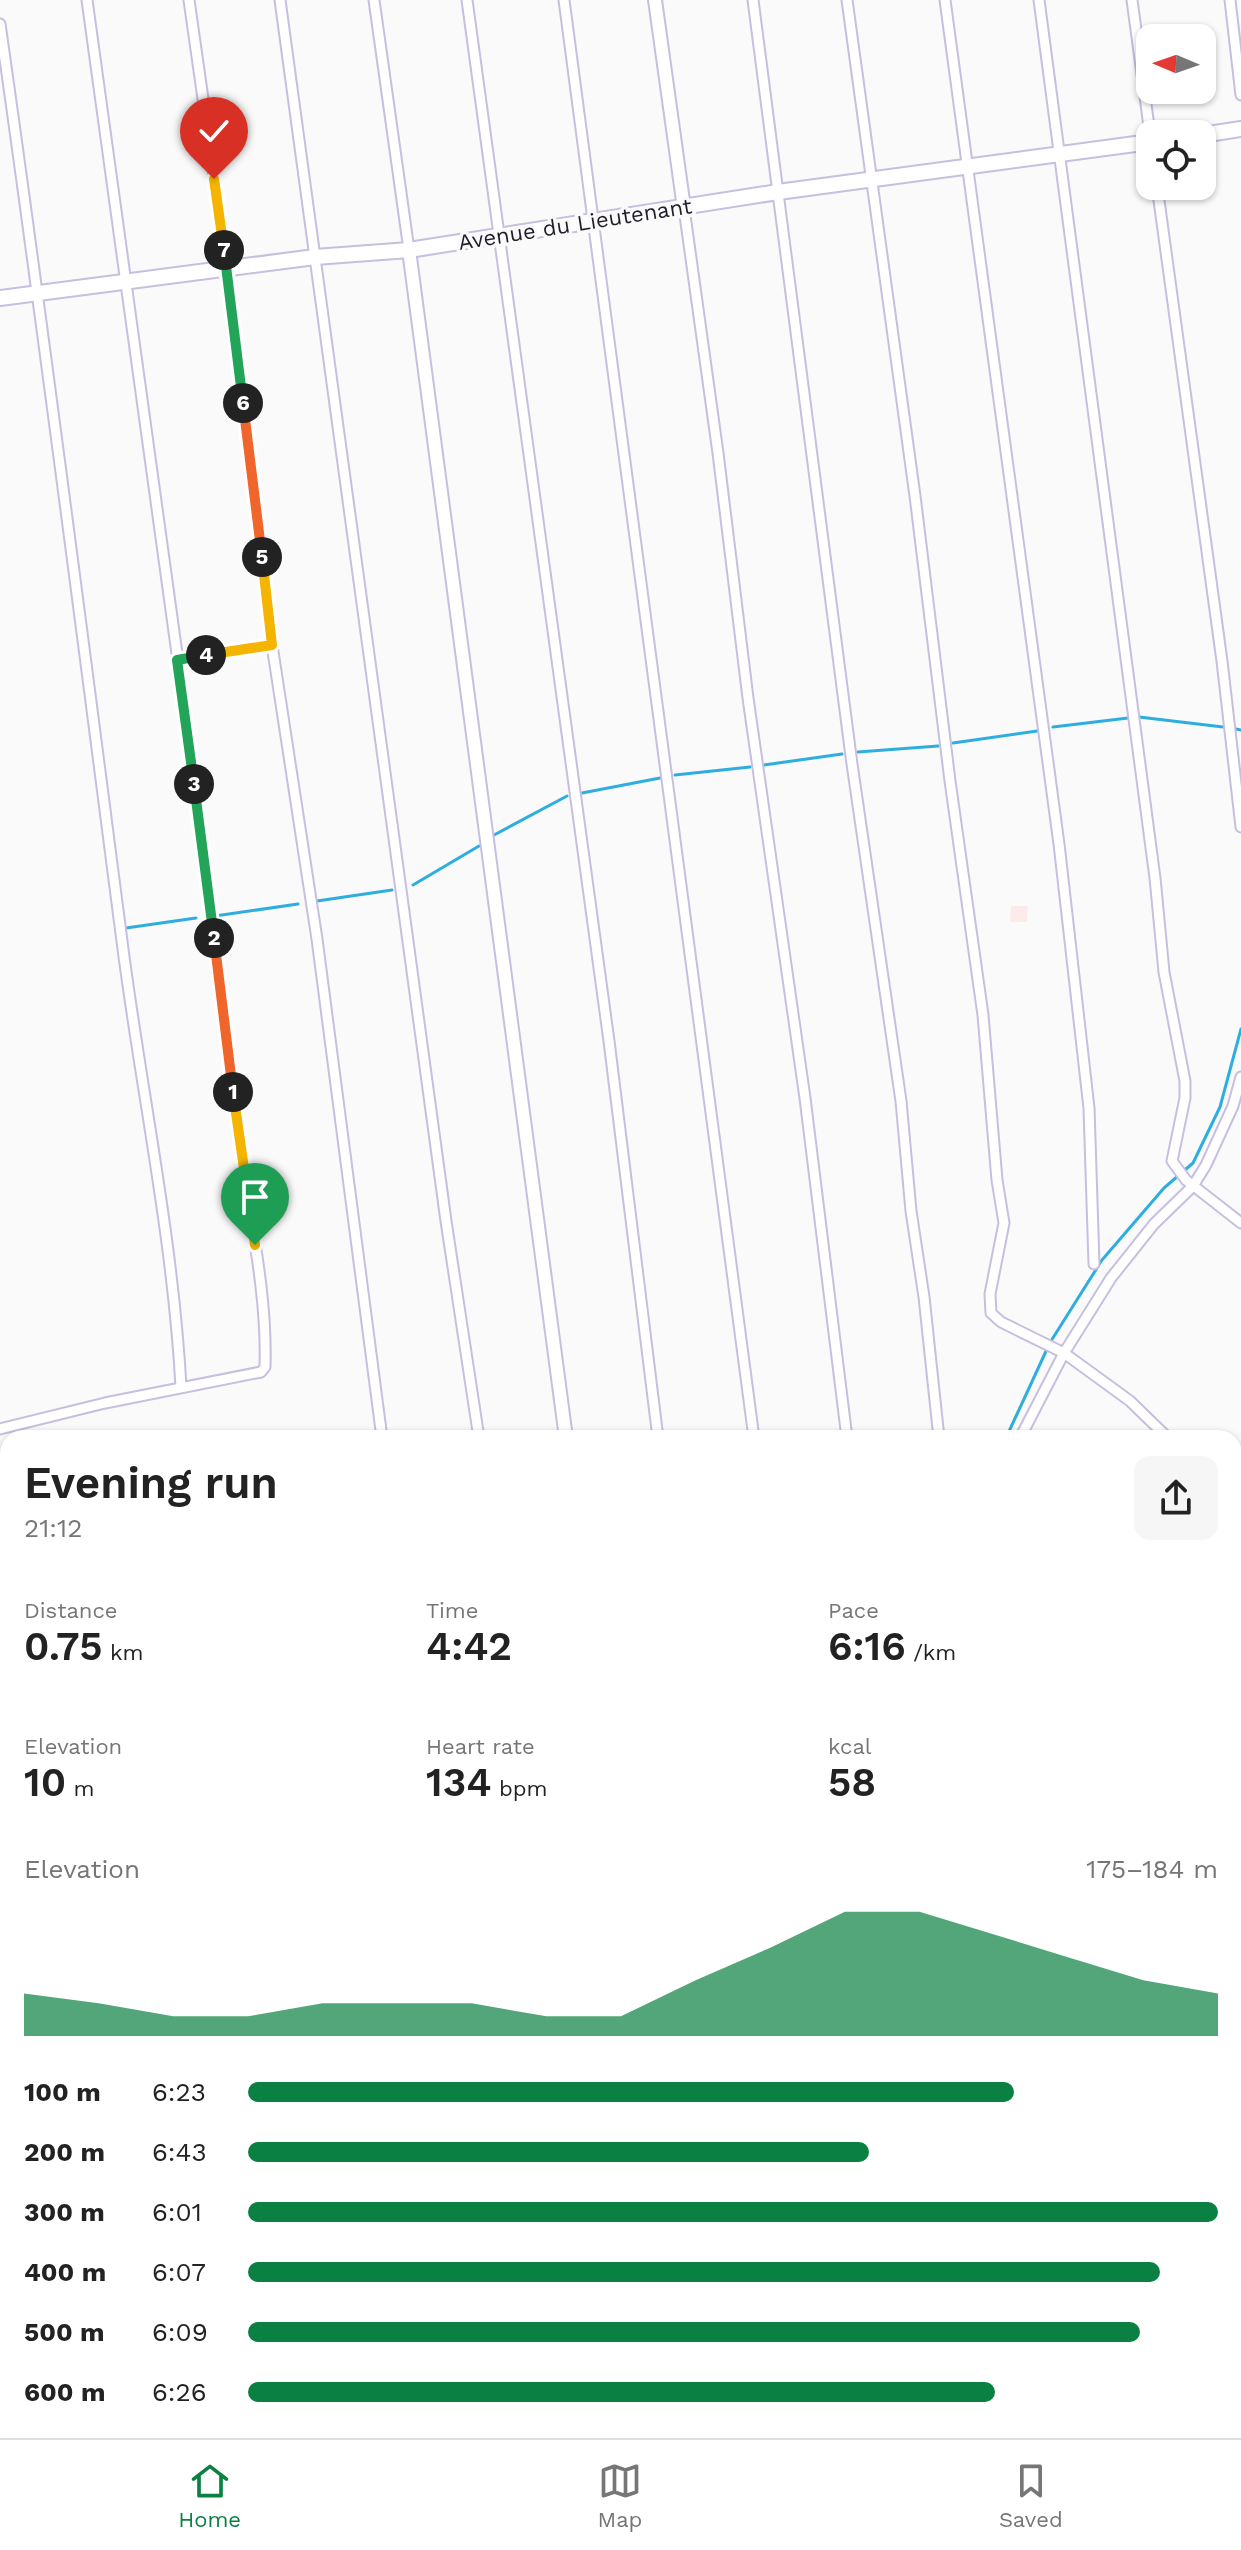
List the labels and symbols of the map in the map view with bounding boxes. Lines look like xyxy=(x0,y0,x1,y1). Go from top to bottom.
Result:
north arrow xyxy=(1136,24,1216,104)
pin xyxy=(180,97,248,179)
street label: Avenue du Lieutenant xyxy=(456,193,694,255)
pin: 7 xyxy=(204,230,244,270)
pin: 6 xyxy=(223,383,263,423)
pin: 5 xyxy=(242,537,282,577)
pin: 4 xyxy=(186,635,226,675)
pin: 3 xyxy=(174,764,214,804)
pin: 2 xyxy=(194,918,234,958)
pin: 1 xyxy=(213,1072,253,1112)
pin xyxy=(221,1163,289,1245)

